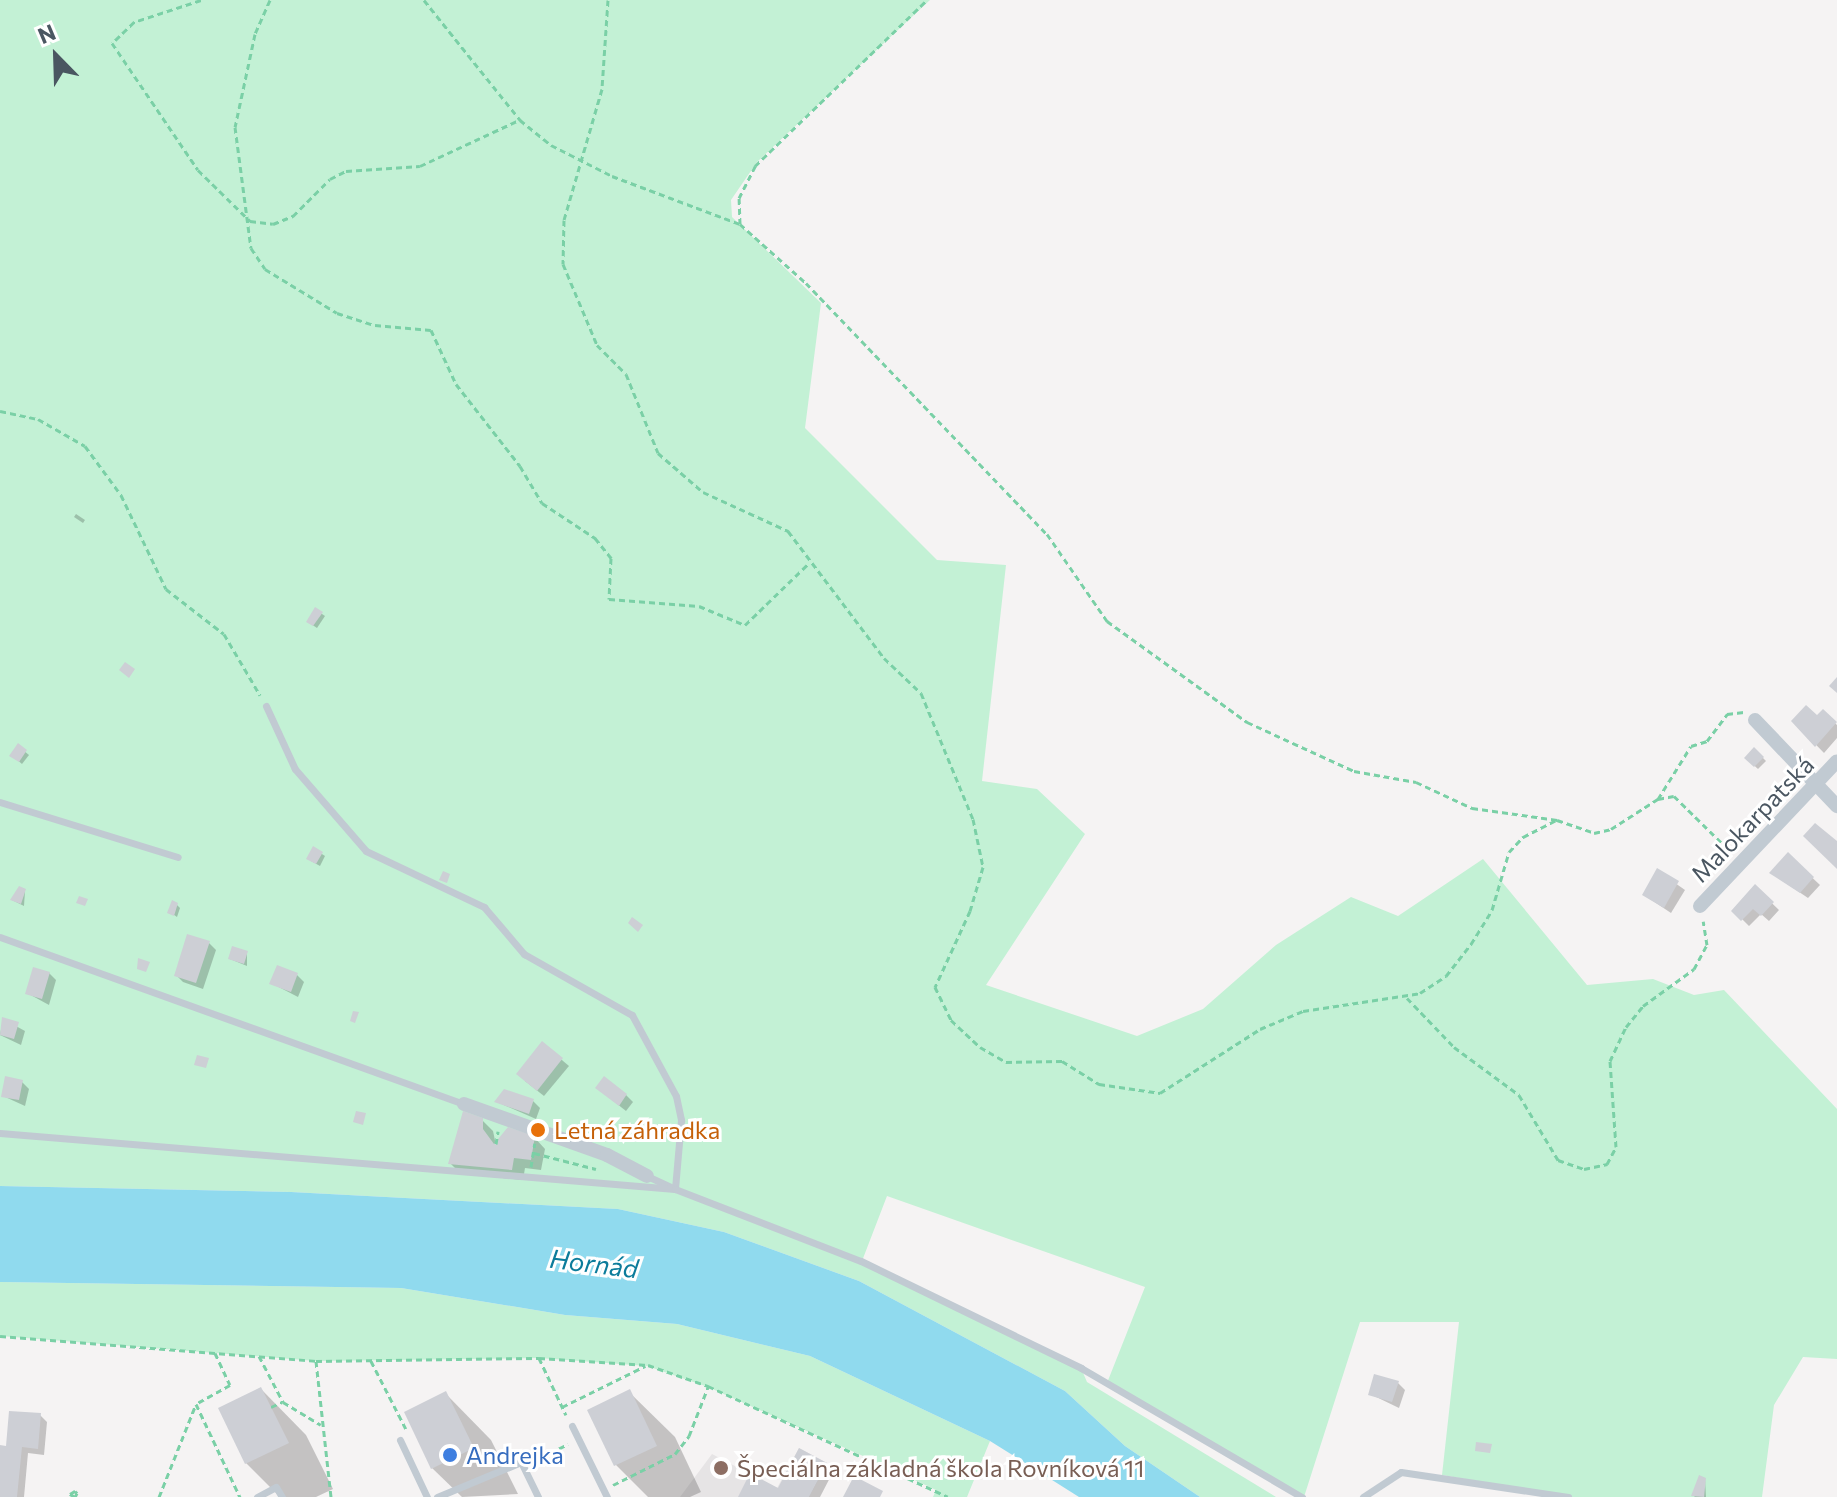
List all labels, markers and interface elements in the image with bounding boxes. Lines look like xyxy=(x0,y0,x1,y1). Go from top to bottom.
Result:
north arrow xyxy=(16,16,96,96)
text: N xyxy=(34,18,59,49)
street label: Malokarpatská xyxy=(1685,750,1819,888)
place label: Letná záhradka xyxy=(554,1116,720,1144)
marker: Letná záhradka xyxy=(529,1121,547,1139)
water label: Hornád xyxy=(548,1242,640,1284)
place label: Andrejka xyxy=(466,1441,564,1469)
marker: Andrejka xyxy=(441,1446,459,1464)
place label: Špeciálna základná škola Rovníková 11 xyxy=(737,1454,1145,1482)
marker: Špeciálna základná škola Rovníková 11 xyxy=(712,1459,730,1477)

